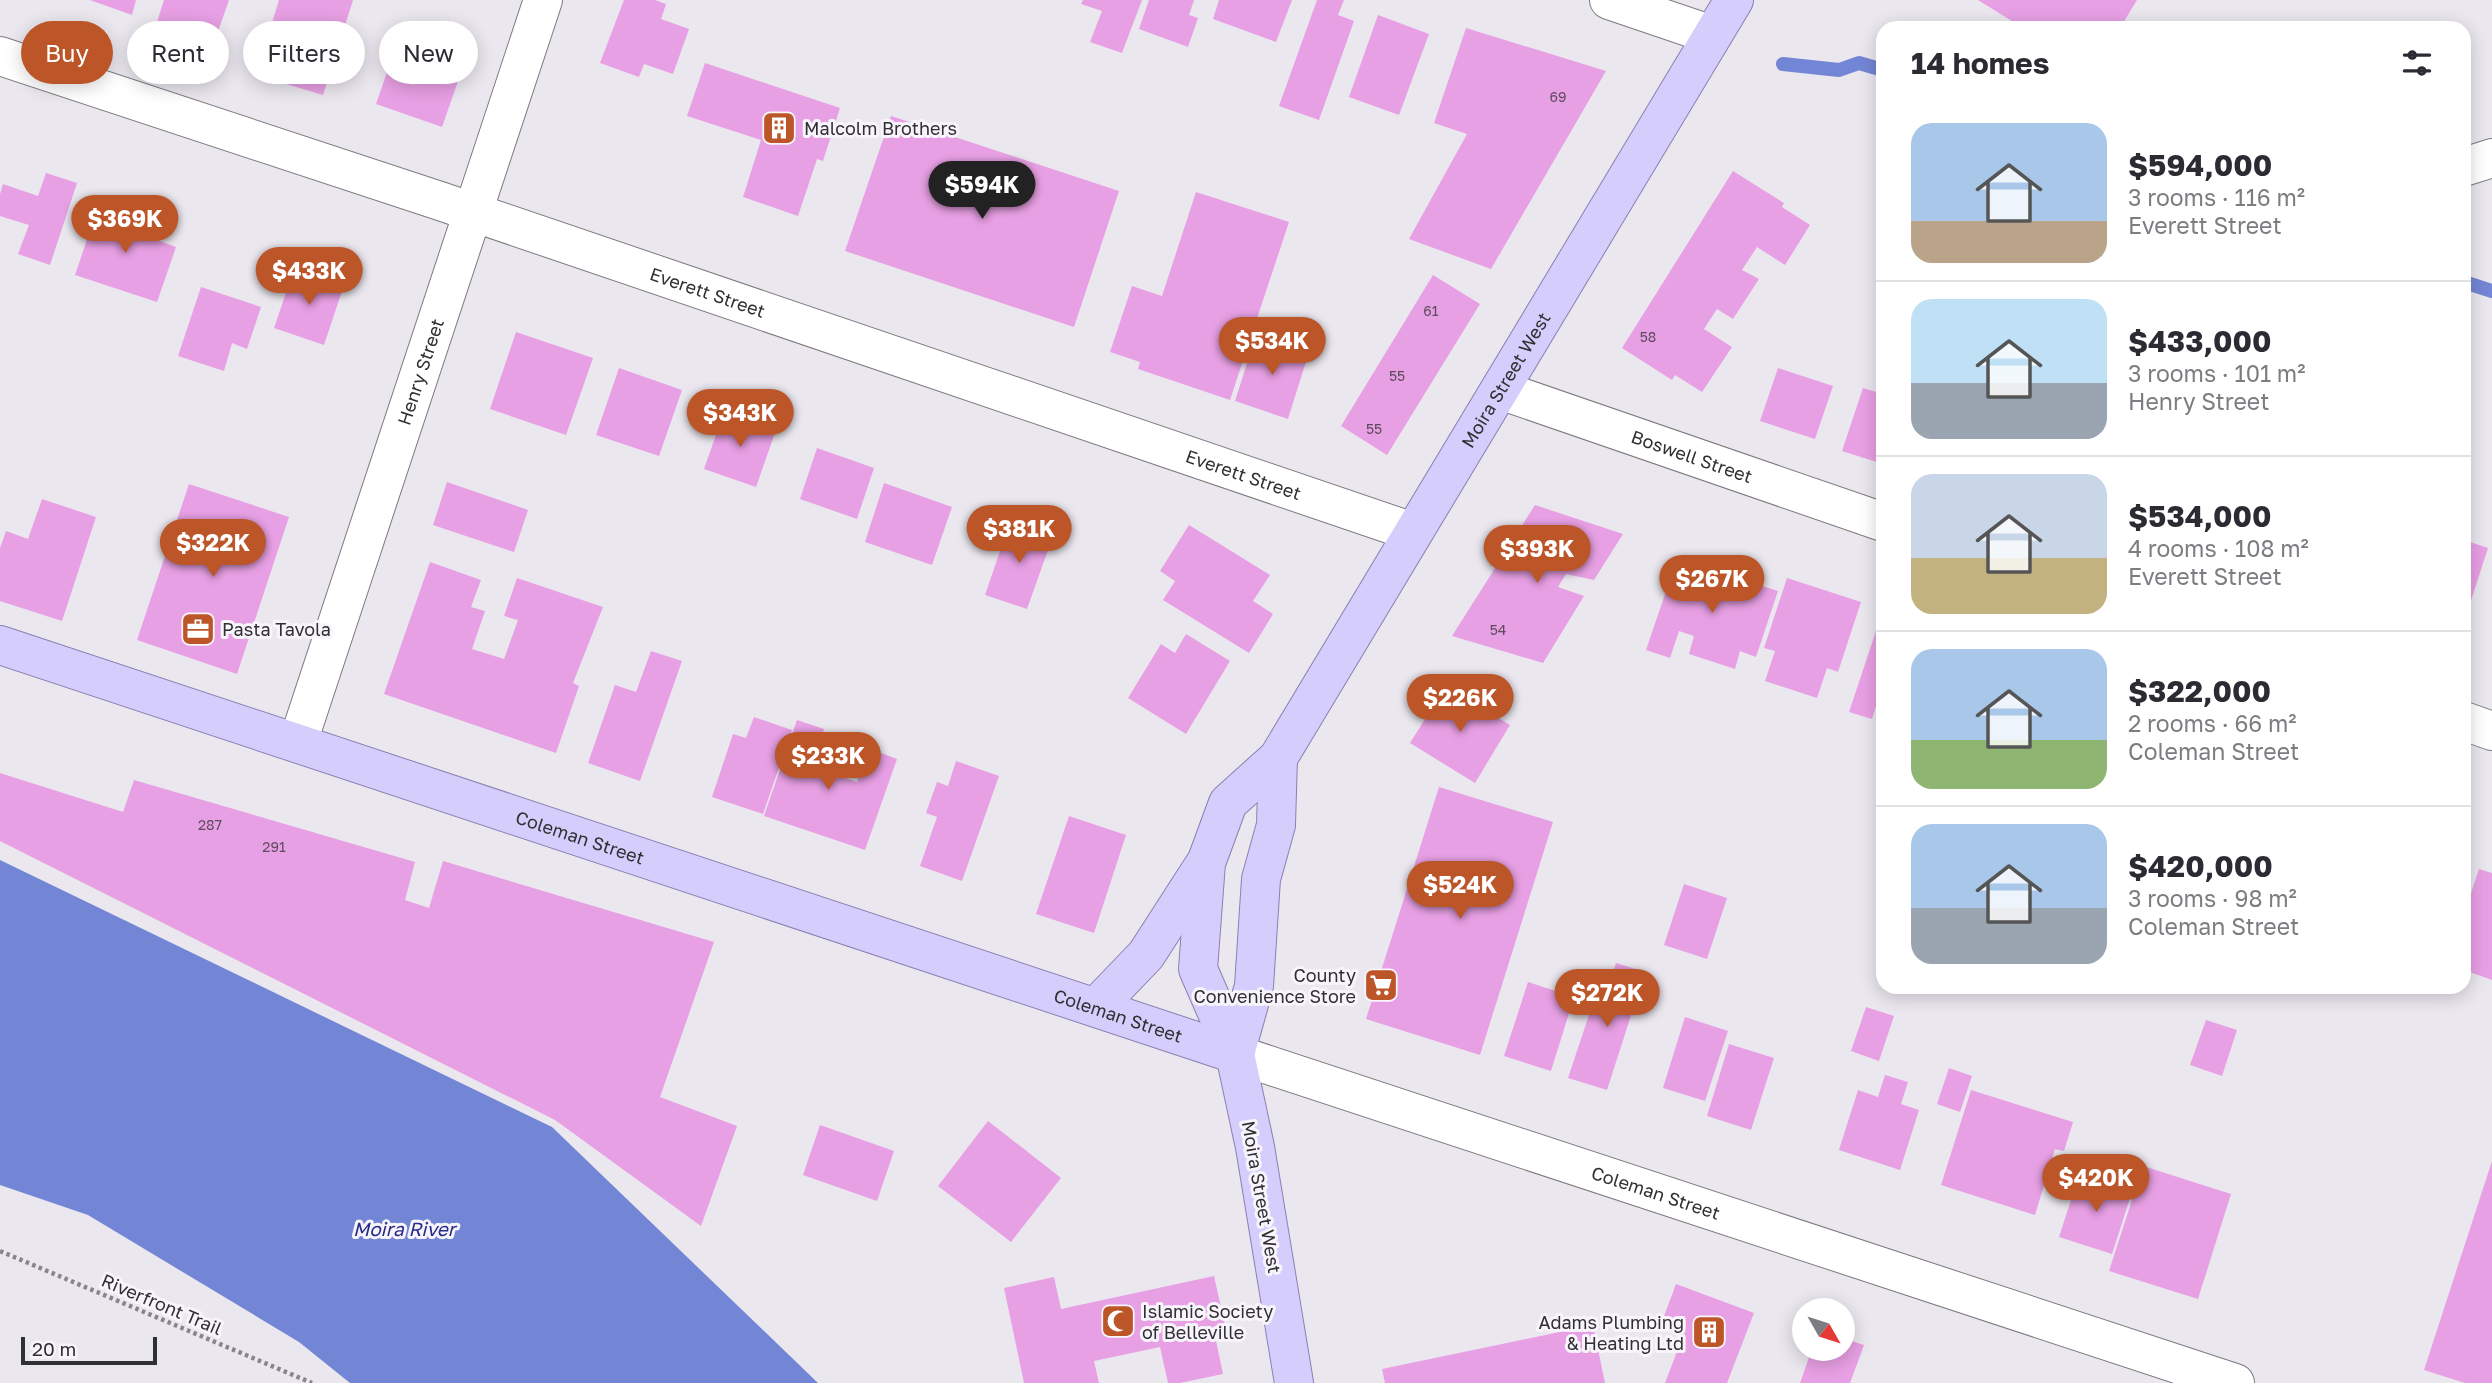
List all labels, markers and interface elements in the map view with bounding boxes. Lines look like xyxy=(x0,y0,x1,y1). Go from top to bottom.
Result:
chip: Buy xyxy=(21,21,113,84)
chip: Rent xyxy=(127,21,229,84)
chip: Filters xyxy=(243,21,365,84)
chip: New xyxy=(379,21,478,84)
icon: filters xyxy=(2398,44,2436,82)
text: 14 homes xyxy=(1911,45,2050,81)
house number: 69 xyxy=(1550,88,1566,105)
building icon: Malcolm Brothers xyxy=(760,109,798,147)
place label: Malcolm Brothers xyxy=(804,117,957,139)
text: $594,000 xyxy=(2128,147,2272,183)
icon: home xyxy=(1967,151,2051,235)
pin: $594K xyxy=(933,162,1031,221)
text: $594K xyxy=(944,170,1020,198)
text: 3 rooms · 116 m² xyxy=(2128,183,2305,211)
pin: $369K xyxy=(76,196,174,255)
text: $369K xyxy=(87,204,163,232)
text: Everett Street xyxy=(2128,211,2282,239)
pin: $433K xyxy=(260,247,358,307)
text: $433K xyxy=(272,256,346,284)
street label: Everett Street xyxy=(647,262,768,322)
house number: 61 xyxy=(1423,302,1439,319)
street label: Moira Street West xyxy=(1456,308,1555,451)
street label: Henry Street xyxy=(392,316,448,428)
pin: $534K xyxy=(1223,318,1321,377)
text: $433,000 xyxy=(2128,323,2272,359)
text: $534K xyxy=(1235,326,1309,354)
icon: home xyxy=(1967,327,2051,411)
house number: 58 xyxy=(1640,328,1656,345)
text: 3 rooms · 101 m² xyxy=(2128,359,2305,387)
house number: 55 xyxy=(1389,367,1405,384)
text: Henry Street xyxy=(2128,387,2269,415)
pin: $343K xyxy=(691,390,789,449)
text: $343K xyxy=(703,398,777,426)
house number: 55 xyxy=(1366,420,1382,437)
street label: Boswell Street xyxy=(1628,425,1755,487)
street label: Everett Street xyxy=(1183,445,1304,504)
text: $534,000 xyxy=(2128,498,2272,534)
icon: home xyxy=(1967,502,2051,586)
pin: $381K xyxy=(970,505,1068,565)
text: $381K xyxy=(983,514,1055,542)
pin: $322K xyxy=(164,520,262,579)
pin: $393K xyxy=(1488,526,1586,585)
text: $322K xyxy=(176,528,250,556)
text: $393K xyxy=(1500,534,1574,562)
text: 4 rooms · 108 m² xyxy=(2128,534,2309,562)
pin: $267K xyxy=(1663,556,1761,615)
text: Everett Street xyxy=(2128,562,2282,590)
text: $267K xyxy=(1675,564,1749,592)
office icon: Pasta Tavola xyxy=(179,610,217,648)
place label: Pasta Tavola xyxy=(222,618,331,640)
house number: 54 xyxy=(1490,621,1506,638)
text: $322,000 xyxy=(2128,673,2271,709)
pin: $226K xyxy=(1411,674,1509,734)
icon: home xyxy=(1967,677,2051,761)
text: $226K xyxy=(1423,683,1497,711)
text: 2 rooms · 66 m² xyxy=(2128,709,2297,737)
pin: $233K xyxy=(779,732,877,792)
text: Coleman Street xyxy=(2128,737,2299,765)
text: $233K xyxy=(791,741,865,769)
street label: Coleman Street xyxy=(513,806,647,869)
house number: 287 xyxy=(198,816,222,833)
house number: 291 xyxy=(262,838,286,855)
text: $420,000 xyxy=(2128,848,2273,884)
icon: home xyxy=(1967,852,2051,936)
pin: $524K xyxy=(1411,862,1509,921)
text: $524K xyxy=(1423,870,1497,898)
text: 3 rooms · 98 m² xyxy=(2128,884,2297,912)
text: Coleman Street xyxy=(2128,912,2299,940)
place label: County Convenience Store xyxy=(1193,964,1356,1007)
supermarket icon: County Convenience Store xyxy=(1362,966,1400,1004)
pin: $272K xyxy=(1558,970,1656,1029)
text: $272K xyxy=(1571,978,1643,1006)
street label: Coleman Street xyxy=(1051,984,1185,1047)
street label: Moira Street West xyxy=(1238,1119,1286,1275)
pin: $420K xyxy=(2047,1154,2145,1214)
street label: Coleman Street xyxy=(1589,1161,1723,1224)
text: $420K xyxy=(2058,1163,2134,1191)
water label: Moira River xyxy=(353,1217,458,1240)
street label: Riverfront Trail xyxy=(99,1269,226,1339)
north arrow xyxy=(1792,1298,1855,1362)
map controls xyxy=(1792,1298,1855,1361)
place label: Islamic Society of Belleville xyxy=(1142,1300,1273,1343)
mosque icon: Islamic Society of Belleville xyxy=(1099,1302,1137,1340)
place label: Adams Plumbing & Heating Ltd xyxy=(1539,1311,1684,1354)
building icon: Adams Plumbing & Heating Ltd xyxy=(1690,1313,1728,1351)
scale bar xyxy=(21,1334,158,1366)
text: 20 m xyxy=(32,1337,76,1360)

